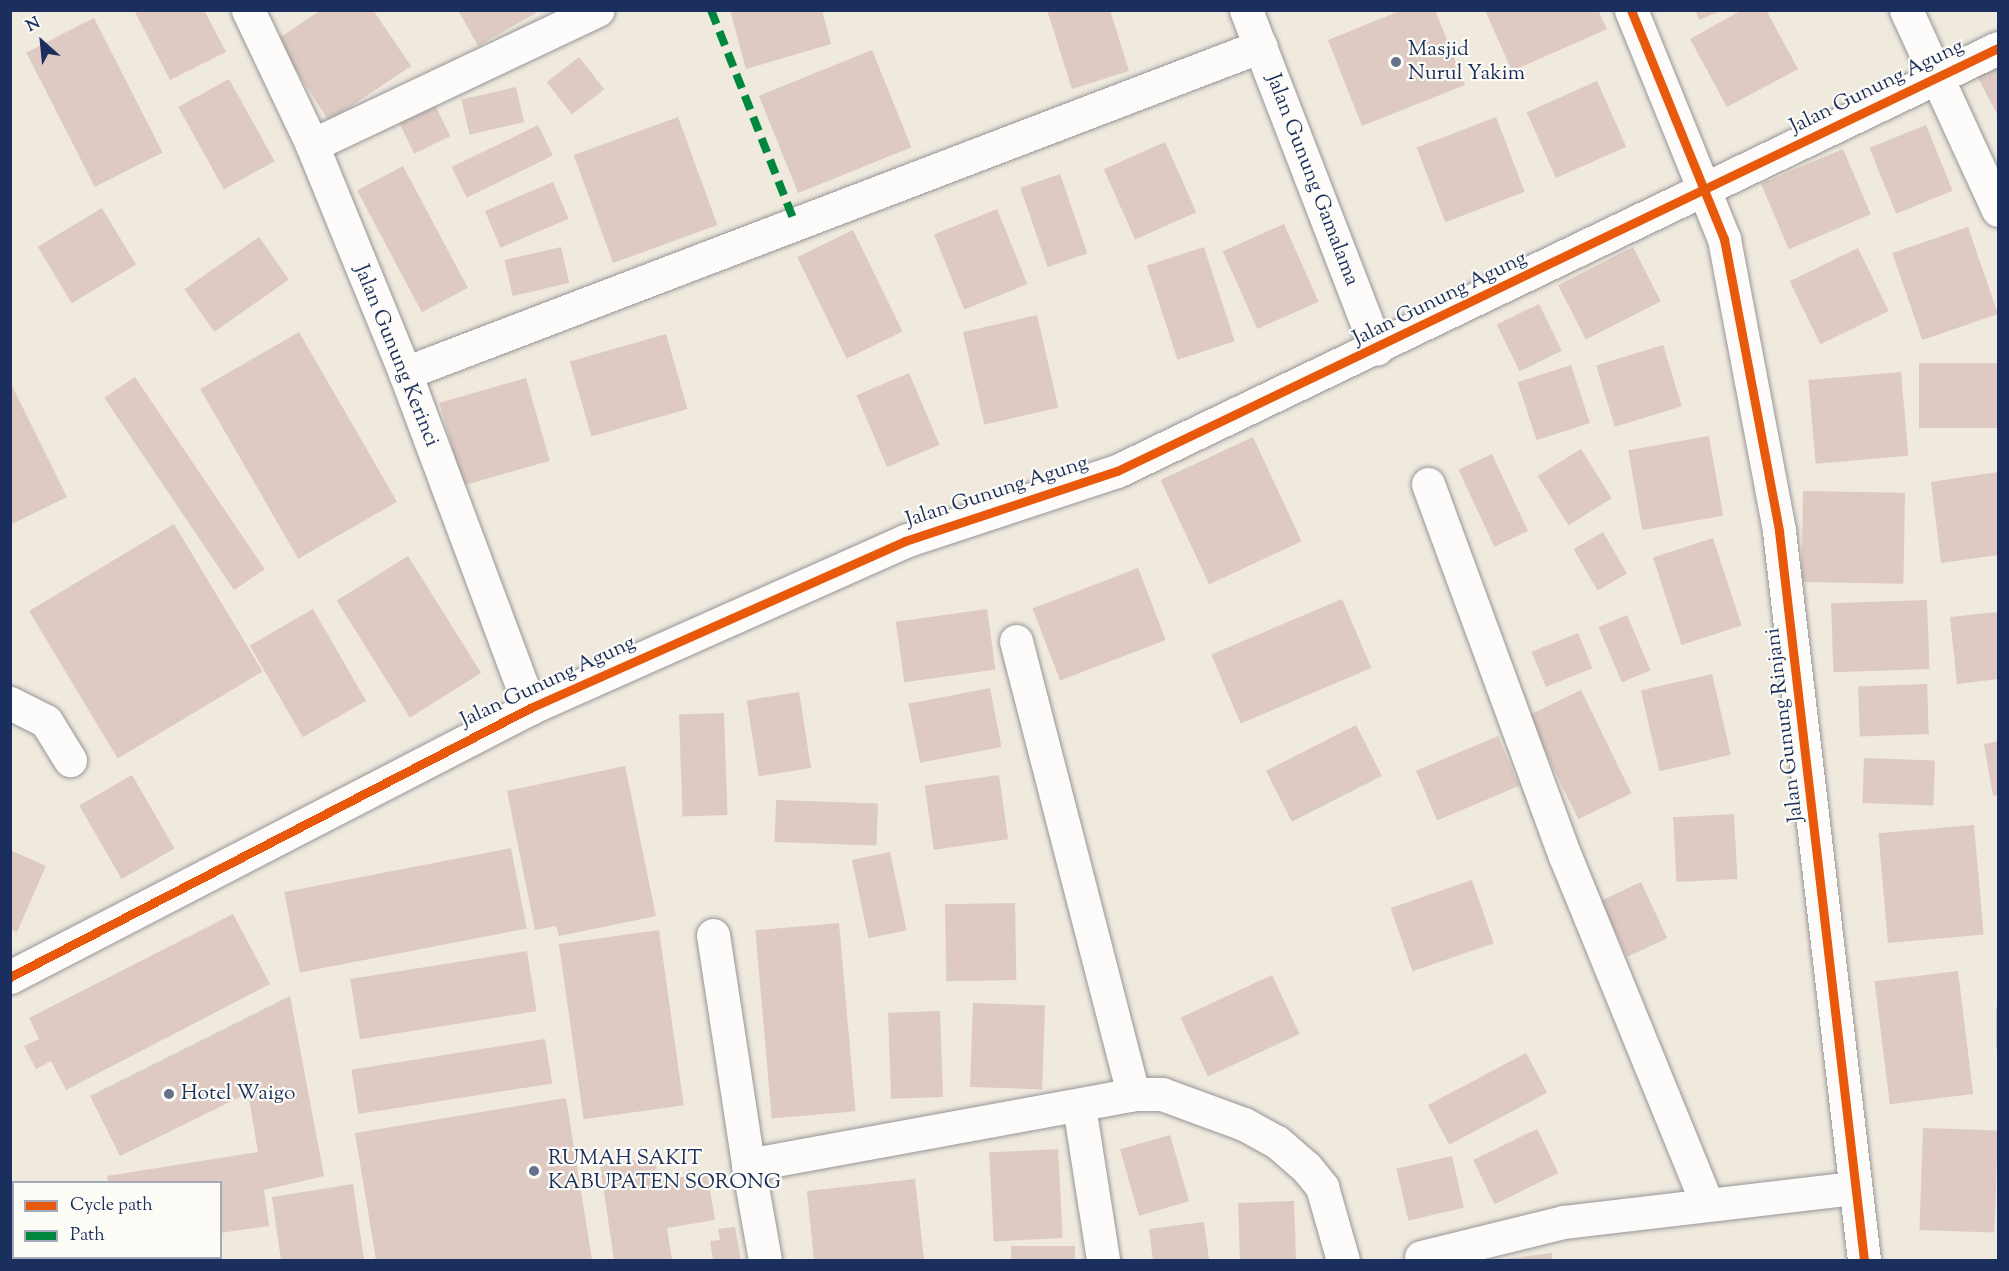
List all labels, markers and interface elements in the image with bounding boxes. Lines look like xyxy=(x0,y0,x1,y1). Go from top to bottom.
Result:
north arrow xyxy=(12,12,72,72)
text: N xyxy=(23,12,45,39)
street label: Jalan Gunung Agung xyxy=(1786,34,1968,140)
place label: Masjid Nurul Yakim xyxy=(1408,37,1525,87)
marker: Masjid Nurul Yakim xyxy=(1389,55,1403,69)
street label: Jalan Gunung Gamalama xyxy=(1260,70,1364,290)
street label: Jalan Gunung Agung xyxy=(1349,246,1531,352)
street label: Jalan Gunung Kerinci xyxy=(348,261,444,451)
street label: Jalan Gunung Agung xyxy=(903,451,1091,533)
street label: Jalan Gunung Rinjani xyxy=(1761,626,1809,824)
street label: Jalan Gunung Agung xyxy=(457,630,639,734)
place label: Hotel Waigo xyxy=(181,1081,295,1107)
marker: Hotel Waigo xyxy=(162,1087,176,1101)
place label: RUMAH SAKIT KABUPATEN SORONG xyxy=(548,1146,781,1196)
marker: RUMAH SAKIT KABUPATEN SORONG xyxy=(525,1162,543,1180)
legend xyxy=(12,1181,222,1259)
text: Cycle path xyxy=(70,1193,153,1219)
text: Path xyxy=(70,1223,105,1249)

